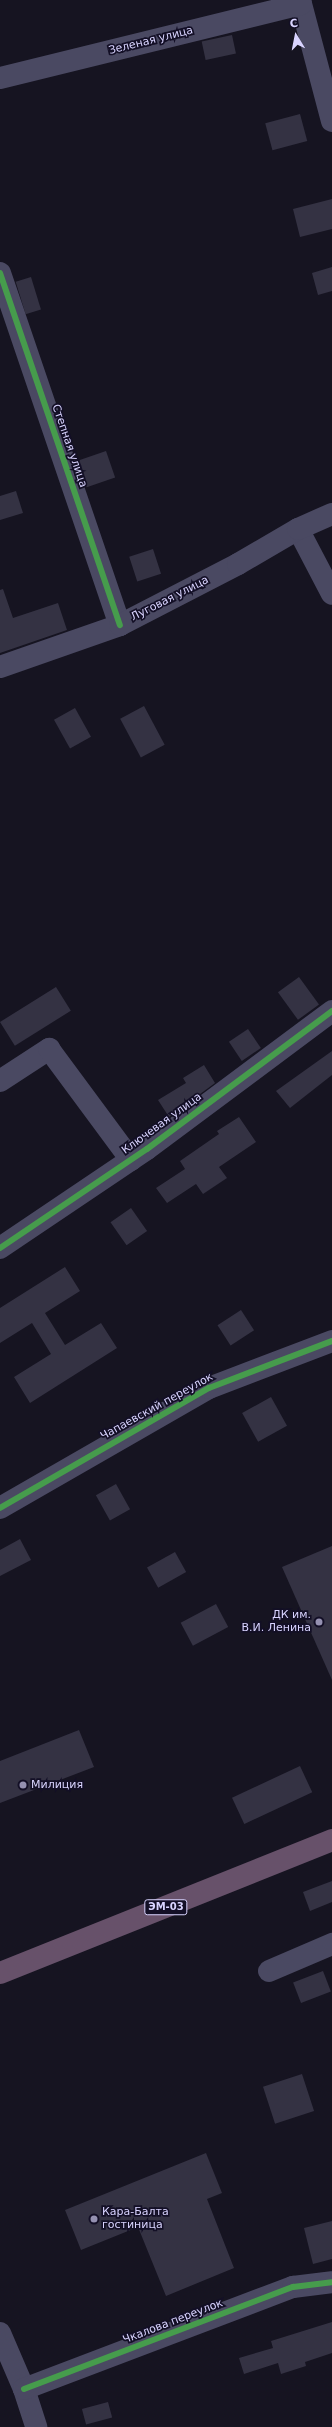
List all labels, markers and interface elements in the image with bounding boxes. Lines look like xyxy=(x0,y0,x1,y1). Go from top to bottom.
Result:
north arrow xyxy=(276,16,316,56)
text: С xyxy=(289,17,299,31)
street label: Зеленая улица xyxy=(107,24,195,58)
street label: Степная улица xyxy=(49,403,89,489)
street label: Луговая улица xyxy=(129,574,211,624)
street label: Ключевая улица xyxy=(119,1091,205,1157)
street label: Чапаевский переулок xyxy=(98,1371,216,1443)
place label: ДК им. В.И. Ленина xyxy=(241,1609,311,1635)
marker: ДК им. В.И. Ленина xyxy=(314,1617,324,1627)
place label: Милиция xyxy=(31,1778,83,1792)
marker: Милиция xyxy=(18,1780,28,1790)
road number: ЭМ-03 xyxy=(144,1899,188,1915)
place label: Кара-Балта гостиница xyxy=(102,2206,169,2232)
marker: Кара-Балта гостиница xyxy=(89,2214,99,2224)
street label: Чкалова переулок xyxy=(121,2297,225,2347)

